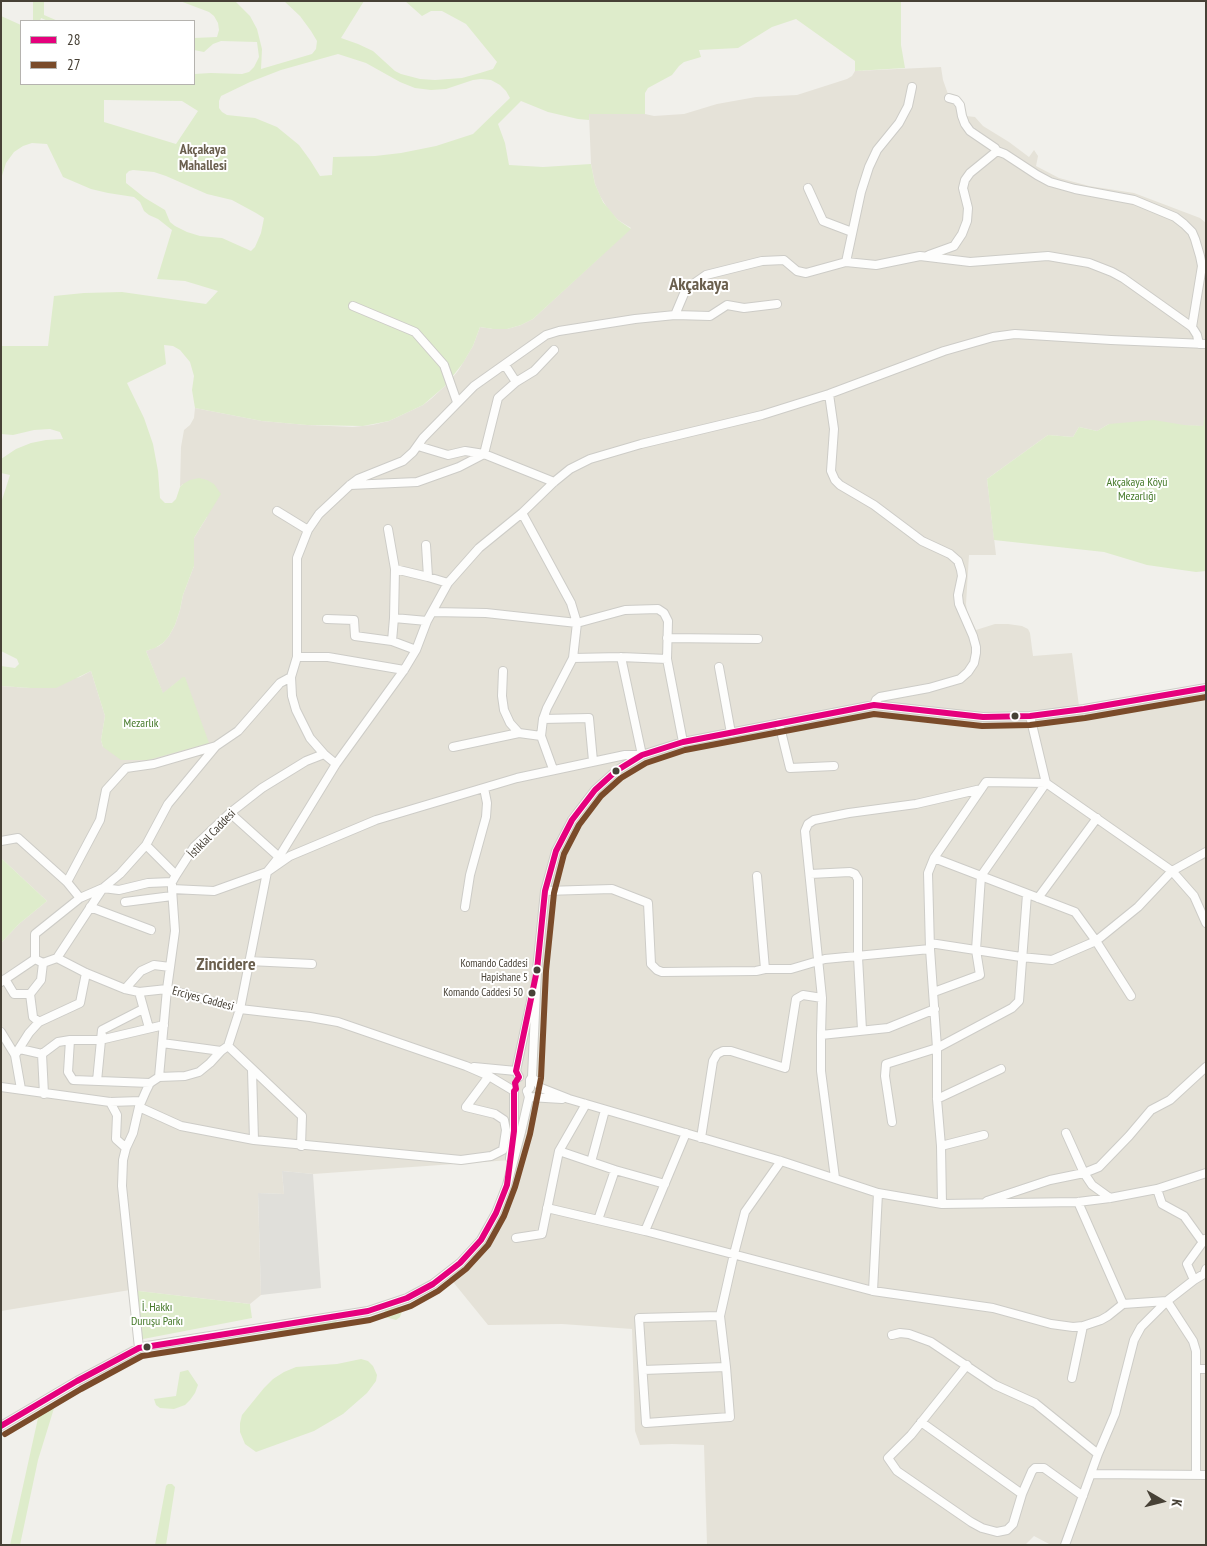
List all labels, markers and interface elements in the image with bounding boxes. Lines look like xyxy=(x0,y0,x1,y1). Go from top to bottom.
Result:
legend xyxy=(20,20,195,85)
text: 28 xyxy=(67,30,81,49)
text: 27 xyxy=(67,55,81,74)
district label: Akçakaya Mahallesi xyxy=(179,142,227,174)
district label: Akçakaya xyxy=(669,274,729,296)
park label: Akçakaya Köyü Mezarlığı xyxy=(1107,476,1167,504)
unlabelled marker xyxy=(1010,711,1020,721)
park label: Mezarlık xyxy=(124,717,158,731)
unlabelled marker xyxy=(611,766,621,776)
street label: İstiklal Caddesi xyxy=(185,807,239,861)
district label: Zincidere xyxy=(196,954,256,976)
place label: Komando Caddesi Hapishane 5 xyxy=(461,957,528,983)
marker: Komando Caddesi Hapishane 5 xyxy=(532,965,542,975)
street label: Erciyes Caddesi xyxy=(170,984,236,1014)
place label: Komando Caddesi 50 xyxy=(443,986,523,1000)
marker: Komando Caddesi 50 xyxy=(527,988,537,998)
park label: İ. Hakkı Duruşu Parkı xyxy=(131,1301,183,1329)
unlabelled marker xyxy=(142,1342,152,1352)
north arrow xyxy=(1137,1476,1187,1526)
text: K xyxy=(1167,1498,1186,1508)

